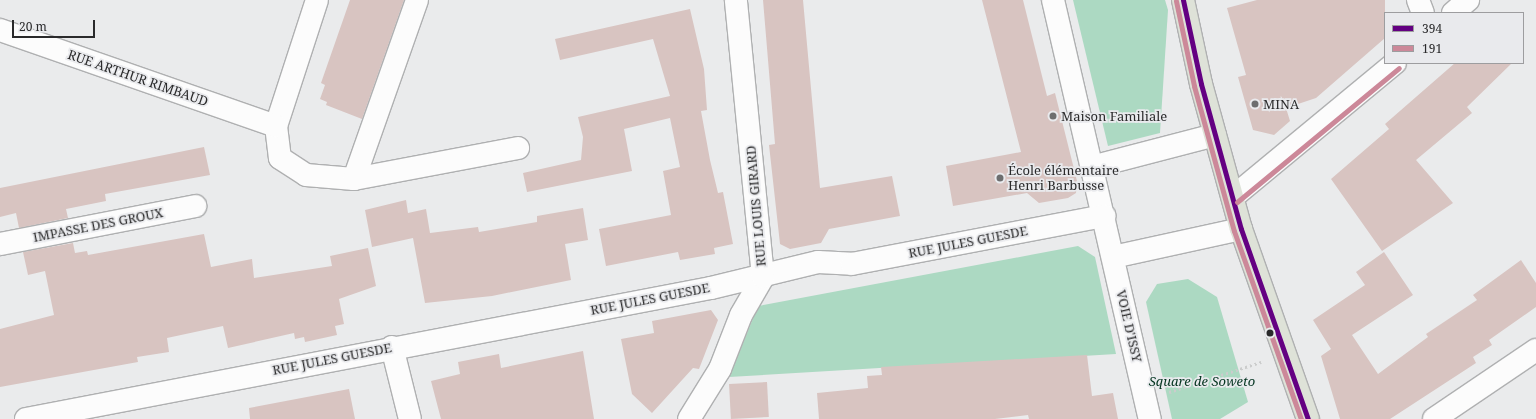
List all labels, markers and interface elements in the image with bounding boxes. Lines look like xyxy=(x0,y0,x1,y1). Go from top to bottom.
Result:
scale bar xyxy=(14,12,97,38)
legend xyxy=(1384,12,1524,64)
text: 20 m xyxy=(19,18,47,35)
text: 394 xyxy=(1422,20,1442,37)
text: 191 xyxy=(1422,40,1442,57)
street label: RUE ARTHUR RIMBAUD xyxy=(66,47,210,109)
place label: MINA xyxy=(1263,96,1299,112)
marker: MINA xyxy=(1250,99,1260,109)
place label: Maison Familiale xyxy=(1061,108,1167,124)
marker: Maison Familiale xyxy=(1048,111,1058,121)
street label: RUE LOUIS GIRARD xyxy=(743,145,769,267)
place label: École élémentaire Henri Barbusse xyxy=(1008,163,1119,194)
marker: École élémentaire Henri Barbusse xyxy=(995,173,1005,183)
street label: IMPASSE DES GROUX xyxy=(32,205,164,245)
street label: RUE JULES GUESDE xyxy=(907,223,1029,261)
street label: RUE JULES GUESDE xyxy=(589,280,711,318)
street label: VOIE D'ISSY xyxy=(1113,288,1145,364)
unlabelled marker xyxy=(1265,328,1275,338)
street label: RUE JULES GUESDE xyxy=(271,340,393,378)
park label: Square de Soweto xyxy=(1149,373,1255,389)

